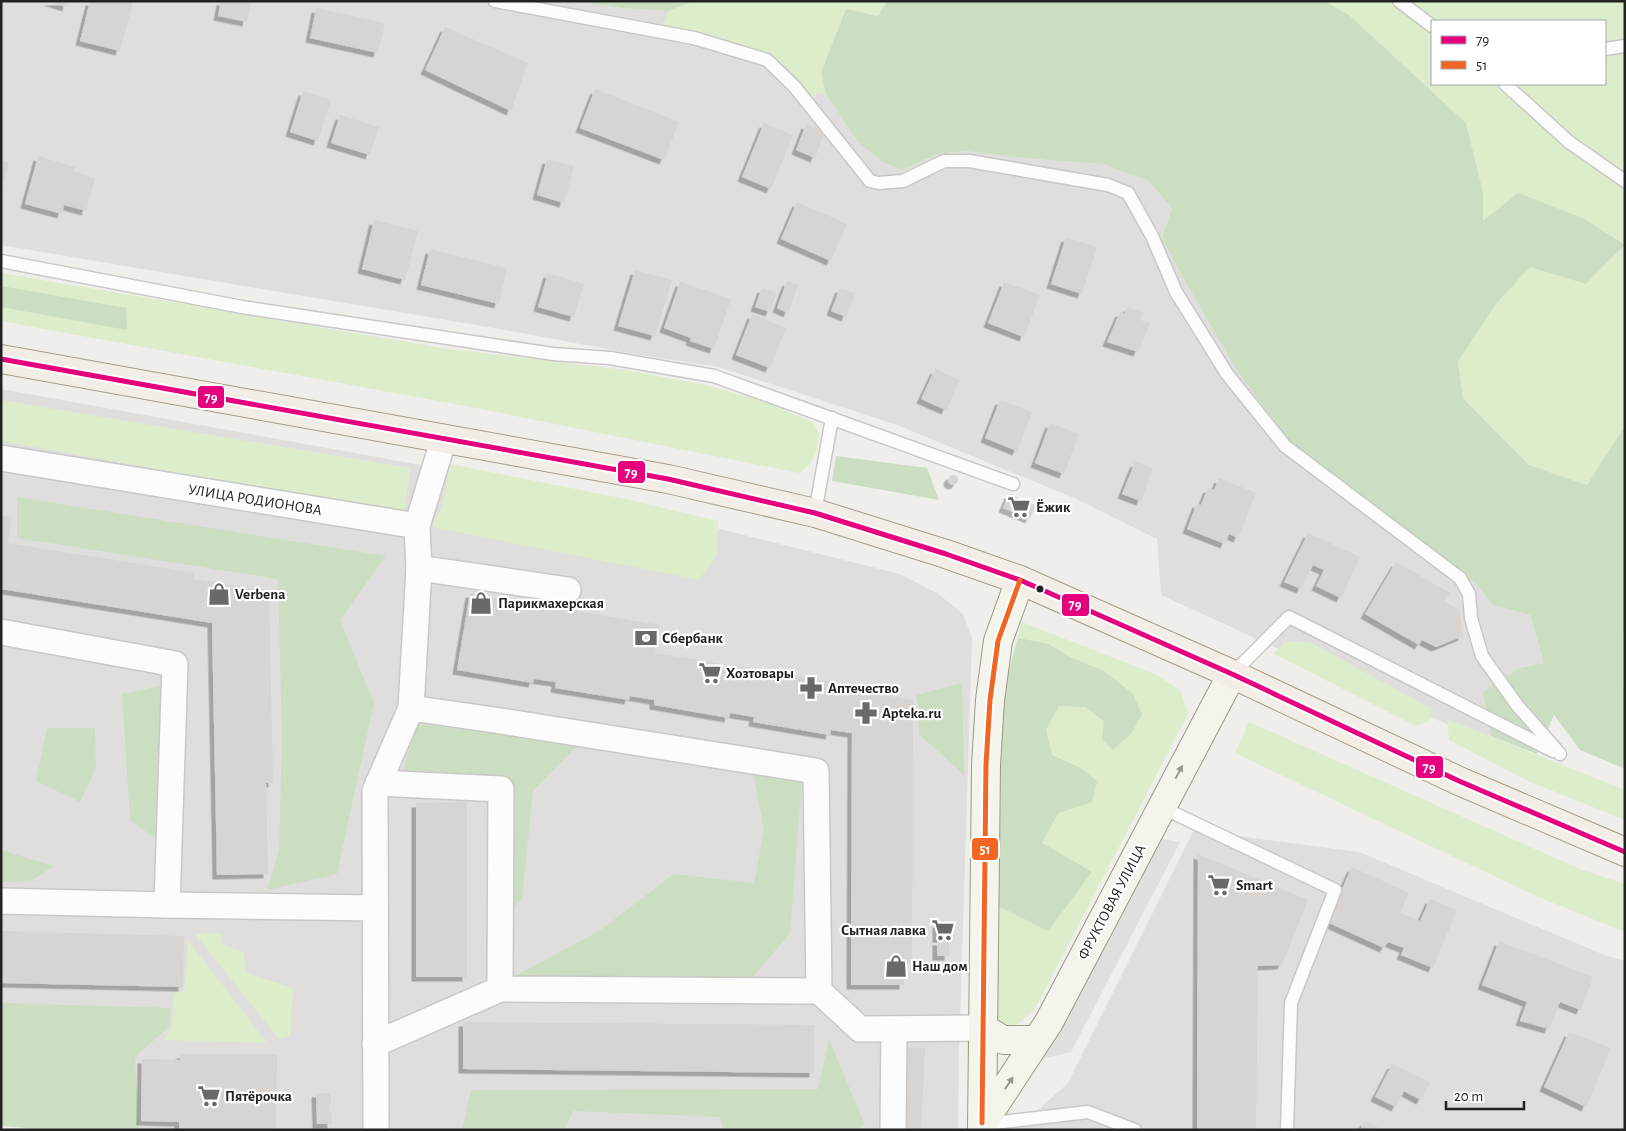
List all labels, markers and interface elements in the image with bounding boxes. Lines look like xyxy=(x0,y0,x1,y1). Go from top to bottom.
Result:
legend xyxy=(1431,20,1606,85)
text: 79 xyxy=(1476,33,1489,48)
text: 51 xyxy=(1476,58,1487,73)
line badge: 79 xyxy=(197,385,225,409)
text: 79 xyxy=(205,391,218,405)
line badge: 79 xyxy=(617,460,646,484)
text: 79 xyxy=(625,466,638,480)
street label: УЛИЦА РОДИОНОВА xyxy=(187,482,323,518)
supermarket icon: Ёжик xyxy=(1006,494,1032,520)
place label: Ёжик xyxy=(1036,499,1071,515)
shop icon: Verbena xyxy=(206,581,232,607)
unlabelled marker xyxy=(1035,584,1045,594)
place label: Verbena xyxy=(235,587,285,602)
shop icon: Парикмахерская xyxy=(468,590,494,616)
line badge: 79 xyxy=(1061,593,1090,617)
place label: Парикмахерская xyxy=(498,596,604,611)
text: 79 xyxy=(1069,598,1082,612)
bank icon: Сбербанк xyxy=(633,625,659,651)
place label: Сбербанк xyxy=(662,631,724,646)
supermarket icon: Хозтовары xyxy=(697,660,723,686)
place label: Хозтовары xyxy=(726,666,794,681)
pharmacy icon: Аптечество xyxy=(798,675,824,701)
place label: Аптечество xyxy=(828,681,899,696)
pharmacy icon: Apteka.ru xyxy=(853,700,879,726)
place label: Apteka.ru xyxy=(882,706,942,721)
line badge: 79 xyxy=(1415,755,1444,779)
text: 79 xyxy=(1423,761,1436,775)
one-way arrow xyxy=(1175,765,1184,779)
line badge: 51 xyxy=(971,837,999,861)
street label: ФРУКТОВАЯ УЛИЦА xyxy=(1075,842,1149,962)
text: 51 xyxy=(979,843,991,857)
supermarket icon: Smart xyxy=(1206,872,1232,898)
place label: Smart xyxy=(1236,878,1273,893)
supermarket icon: Сытная лавка xyxy=(930,917,956,943)
place label: Сытная лавка xyxy=(841,923,926,938)
shop icon: Наш дом xyxy=(883,953,909,979)
place label: Наш дом xyxy=(912,959,968,974)
one-way arrow xyxy=(1004,1076,1014,1090)
scale bar xyxy=(1446,1078,1524,1110)
supermarket icon: Пятёрочка xyxy=(196,1083,222,1109)
place label: Пятёрочка xyxy=(225,1089,292,1104)
text: 20 m xyxy=(1454,1089,1483,1104)

